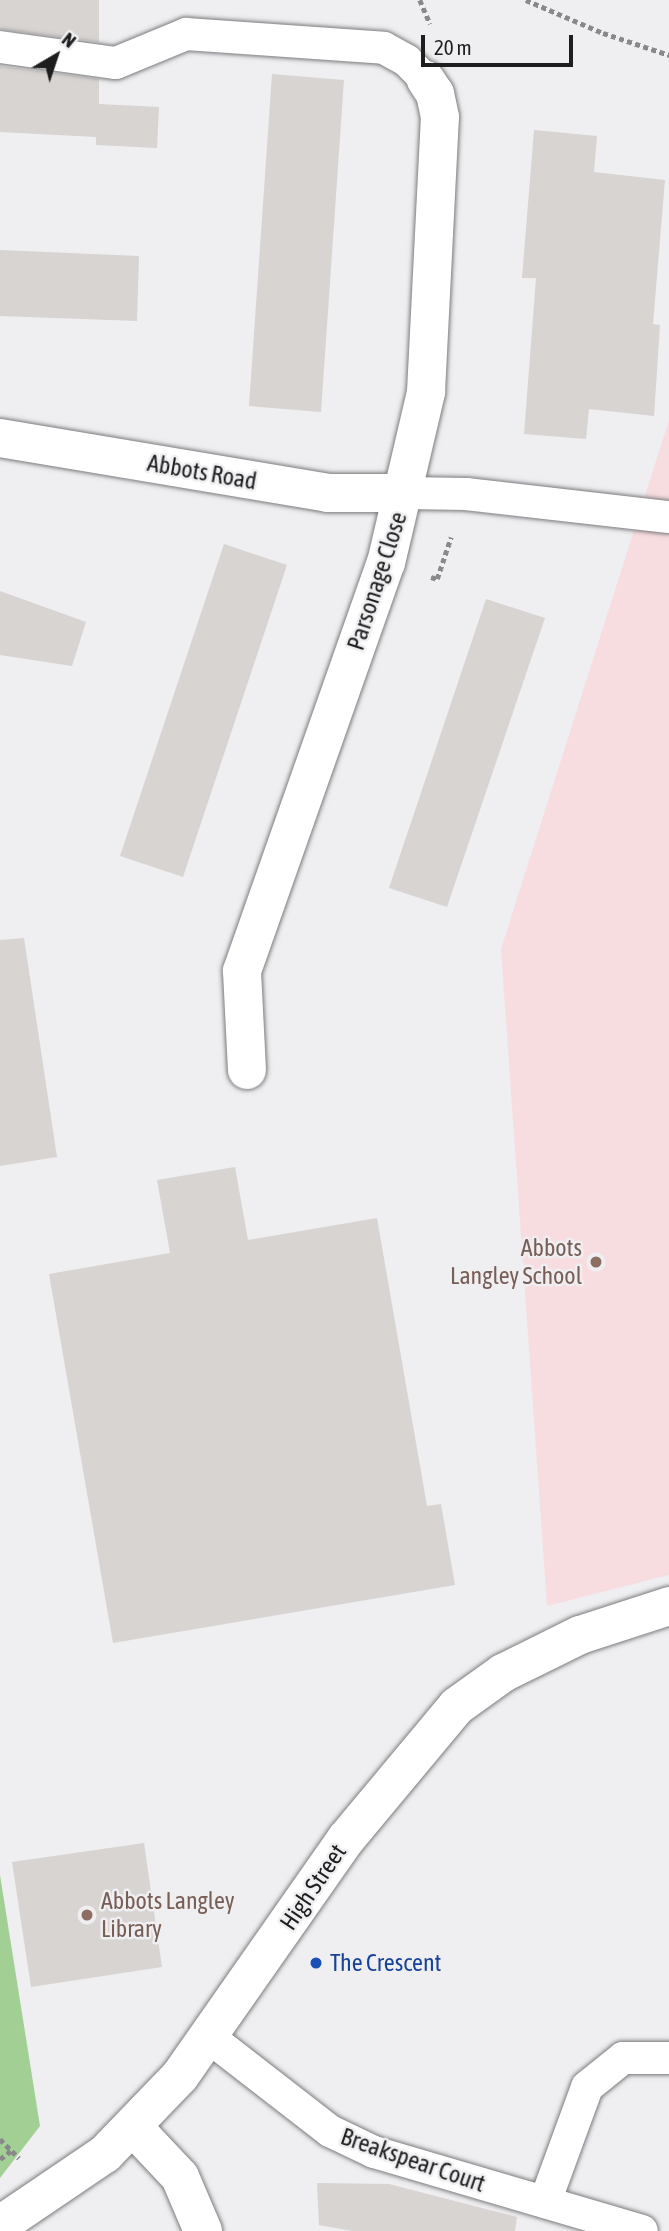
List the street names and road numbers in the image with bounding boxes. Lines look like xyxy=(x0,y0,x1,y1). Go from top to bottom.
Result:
street label: Abbots Road xyxy=(145,448,259,496)
street label: Parsonage Close xyxy=(341,508,413,654)
street label: High Street xyxy=(274,1839,352,1935)
street label: Breakspear Court xyxy=(337,2122,489,2198)

